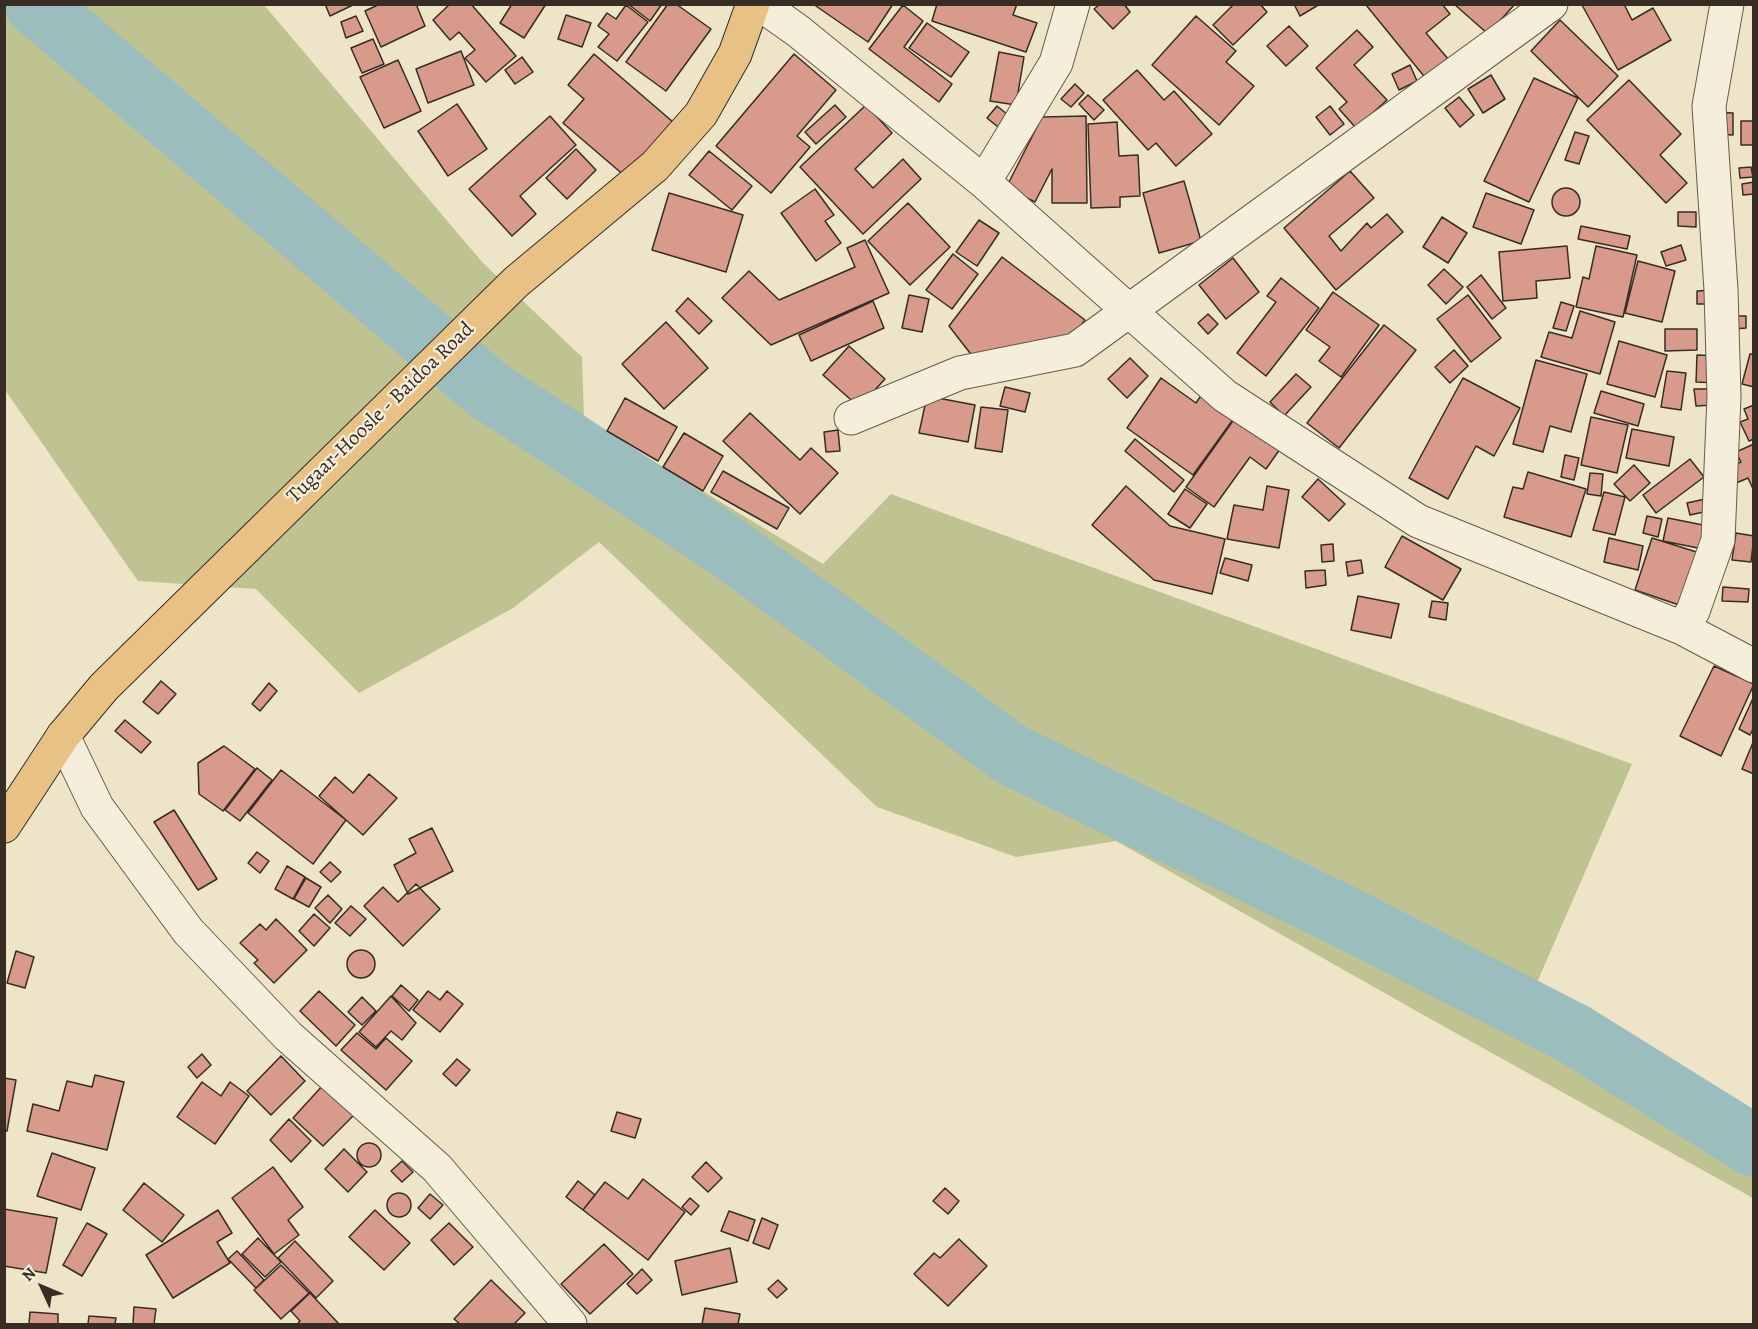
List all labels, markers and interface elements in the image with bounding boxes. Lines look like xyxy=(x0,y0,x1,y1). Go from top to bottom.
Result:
street label: Tugaar-Hoosle - Baidoa Road xyxy=(282,317,480,509)
north arrow xyxy=(12,1257,72,1317)
text: N xyxy=(17,1263,41,1286)

